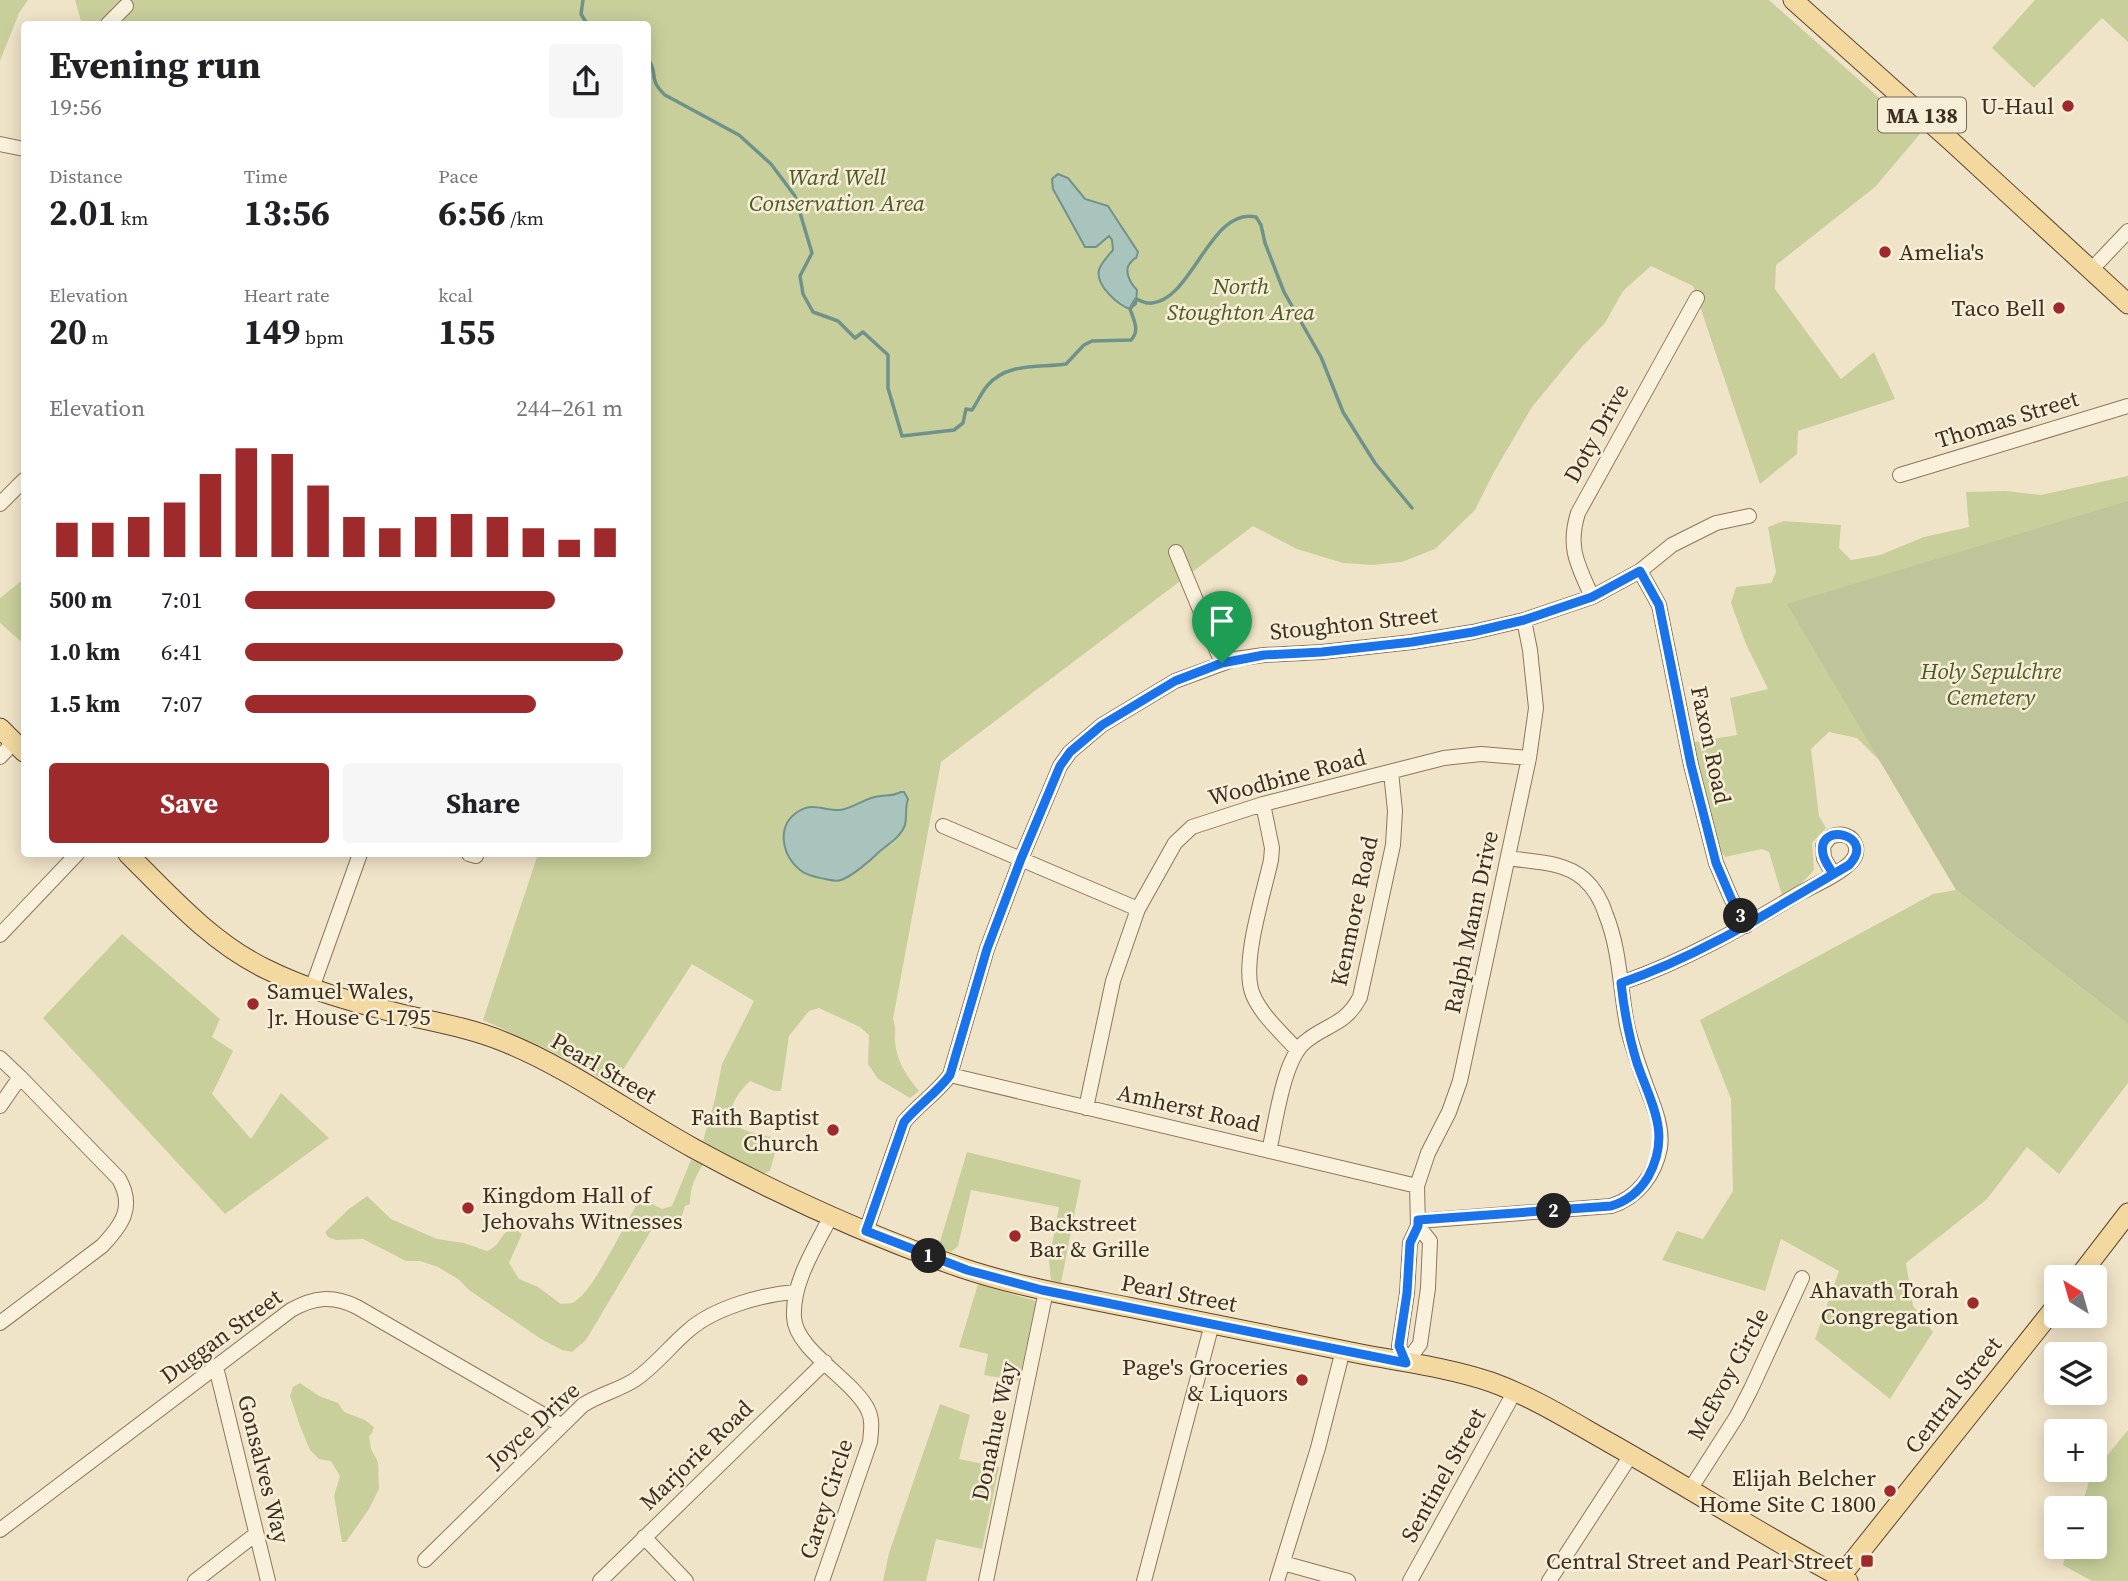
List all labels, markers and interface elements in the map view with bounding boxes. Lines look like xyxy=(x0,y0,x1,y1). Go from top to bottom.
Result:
text: Evening run xyxy=(49,39,261,91)
button: share xyxy=(549,44,623,118)
place label: U-Haul xyxy=(1981,90,2054,122)
text: 19:56 xyxy=(49,91,102,123)
road number: MA 138 xyxy=(1878,97,1966,132)
marker: U-Haul xyxy=(2060,98,2076,114)
park label: Ward Well Conservation Area xyxy=(749,161,925,219)
text: Distance xyxy=(49,163,123,189)
text: Time xyxy=(244,163,288,189)
text: Pace xyxy=(438,163,478,189)
text: 2.01 xyxy=(49,189,116,237)
text: 13:56 xyxy=(244,189,330,237)
text: 6:56 xyxy=(438,189,506,237)
text: km xyxy=(116,205,148,231)
text: /km xyxy=(506,205,544,231)
place label: Amelia's xyxy=(1899,236,1984,268)
marker: Amelia's xyxy=(1877,244,1893,260)
park label: North Stoughton Area xyxy=(1167,270,1315,328)
text: Elevation xyxy=(49,282,128,308)
text: Heart rate xyxy=(244,282,330,308)
text: kcal xyxy=(438,282,473,308)
place label: Taco Bell xyxy=(1951,292,2045,324)
marker: Taco Bell xyxy=(2051,300,2067,316)
text: 20 xyxy=(49,308,87,356)
text: 149 xyxy=(244,308,301,356)
text: 155 xyxy=(438,308,495,356)
text: m xyxy=(87,324,109,350)
text: bpm xyxy=(301,324,344,350)
street label: Doty Drive xyxy=(1556,378,1636,488)
street label: Thomas Street xyxy=(1932,382,2083,456)
text: Elevation xyxy=(49,392,145,424)
text: 244–261 m xyxy=(516,392,623,424)
text: 500 m xyxy=(49,584,112,616)
text: 7:01 xyxy=(161,584,202,616)
pin xyxy=(1192,591,1252,663)
street label: Stoughton Street xyxy=(1268,598,1440,648)
icon: arrive xyxy=(1203,602,1241,640)
text: 1.0 km xyxy=(49,636,120,668)
text: 6:41 xyxy=(161,636,202,668)
park label: Holy Sepulchre Cemetery xyxy=(1920,655,2062,713)
street label: Faxon Road xyxy=(1683,683,1739,807)
text: 1.5 km xyxy=(49,688,120,720)
text: 7:07 xyxy=(161,688,202,720)
street label: Woodbine Road xyxy=(1205,741,1369,813)
button: Save xyxy=(49,763,329,843)
button: Share xyxy=(343,763,623,843)
street label: Ralph Mann Drive xyxy=(1436,828,1506,1016)
street label: Kenmore Road xyxy=(1322,833,1386,989)
pin: 3 xyxy=(1724,898,1758,934)
text: 3 xyxy=(1735,902,1746,928)
place label: Samuel Wales, ]r. House C 1795 xyxy=(267,975,431,1033)
marker: Samuel Wales, ]r. House C 1795 xyxy=(245,996,261,1012)
street label: Pearl Street xyxy=(545,1025,663,1111)
street label: Amherst Road xyxy=(1114,1076,1264,1140)
place label: Faith Baptist Church xyxy=(691,1101,820,1159)
marker: Faith Baptist Church xyxy=(825,1122,841,1138)
place label: Kingdom Hall of Jehovahs Witnesses xyxy=(481,1179,683,1237)
pin: 2 xyxy=(1536,1194,1572,1228)
text: 2 xyxy=(1548,1197,1559,1223)
marker: Kingdom Hall of Jehovahs Witnesses xyxy=(460,1200,476,1216)
place label: Backstreet Bar & Grille xyxy=(1029,1207,1150,1265)
marker: Backstreet Bar & Grille xyxy=(1007,1228,1023,1244)
pin: 1 xyxy=(912,1238,946,1274)
text: 1 xyxy=(923,1242,934,1268)
north arrow xyxy=(2044,1265,2107,1328)
map controls xyxy=(2044,1265,2107,1559)
street label: Pearl Street xyxy=(1118,1266,1240,1320)
place label: Ahavath Torah Congregation xyxy=(1810,1274,1959,1332)
street label: Duggan Street xyxy=(154,1281,289,1391)
marker: Ahavath Torah Congregation xyxy=(1965,1295,1981,1311)
street label: McEvoy Circle xyxy=(1680,1302,1776,1446)
street label: Central Street xyxy=(1897,1329,2009,1460)
button: layers xyxy=(2044,1342,2107,1405)
place label: Page's Groceries & Liquors xyxy=(1122,1351,1288,1409)
street label: Donahue Way xyxy=(964,1358,1024,1504)
marker: Page's Groceries & Liquors xyxy=(1294,1372,1310,1388)
street label: Joyce Drive xyxy=(479,1374,587,1476)
street label: Gonsalves Way xyxy=(230,1391,298,1547)
street label: Marjorie Road xyxy=(632,1393,760,1517)
street label: Sentinel Street xyxy=(1393,1402,1493,1548)
button: + xyxy=(2044,1419,2107,1482)
street label: Carey Circle xyxy=(792,1435,860,1563)
place label: Elijah Belcher Home Site C 1800 xyxy=(1699,1462,1876,1520)
marker: Elijah Belcher Home Site C 1800 xyxy=(1882,1483,1898,1499)
button: − xyxy=(2044,1496,2107,1559)
place label: Central Street and Pearl Street xyxy=(1546,1545,1854,1577)
marker: Central Street and Pearl Street xyxy=(1859,1553,1875,1569)

